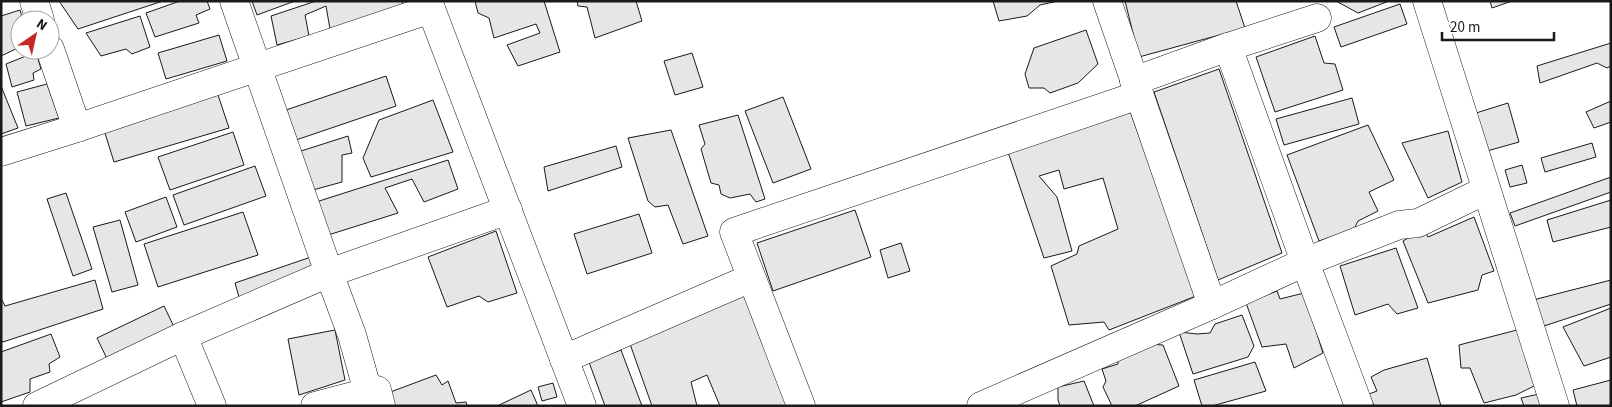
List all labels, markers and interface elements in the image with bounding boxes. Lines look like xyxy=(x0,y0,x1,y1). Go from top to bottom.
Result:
north arrow xyxy=(10,10,60,60)
scale bar xyxy=(1442,10,1554,42)
text: N xyxy=(32,14,51,36)
text: 20 m xyxy=(1450,17,1480,38)

